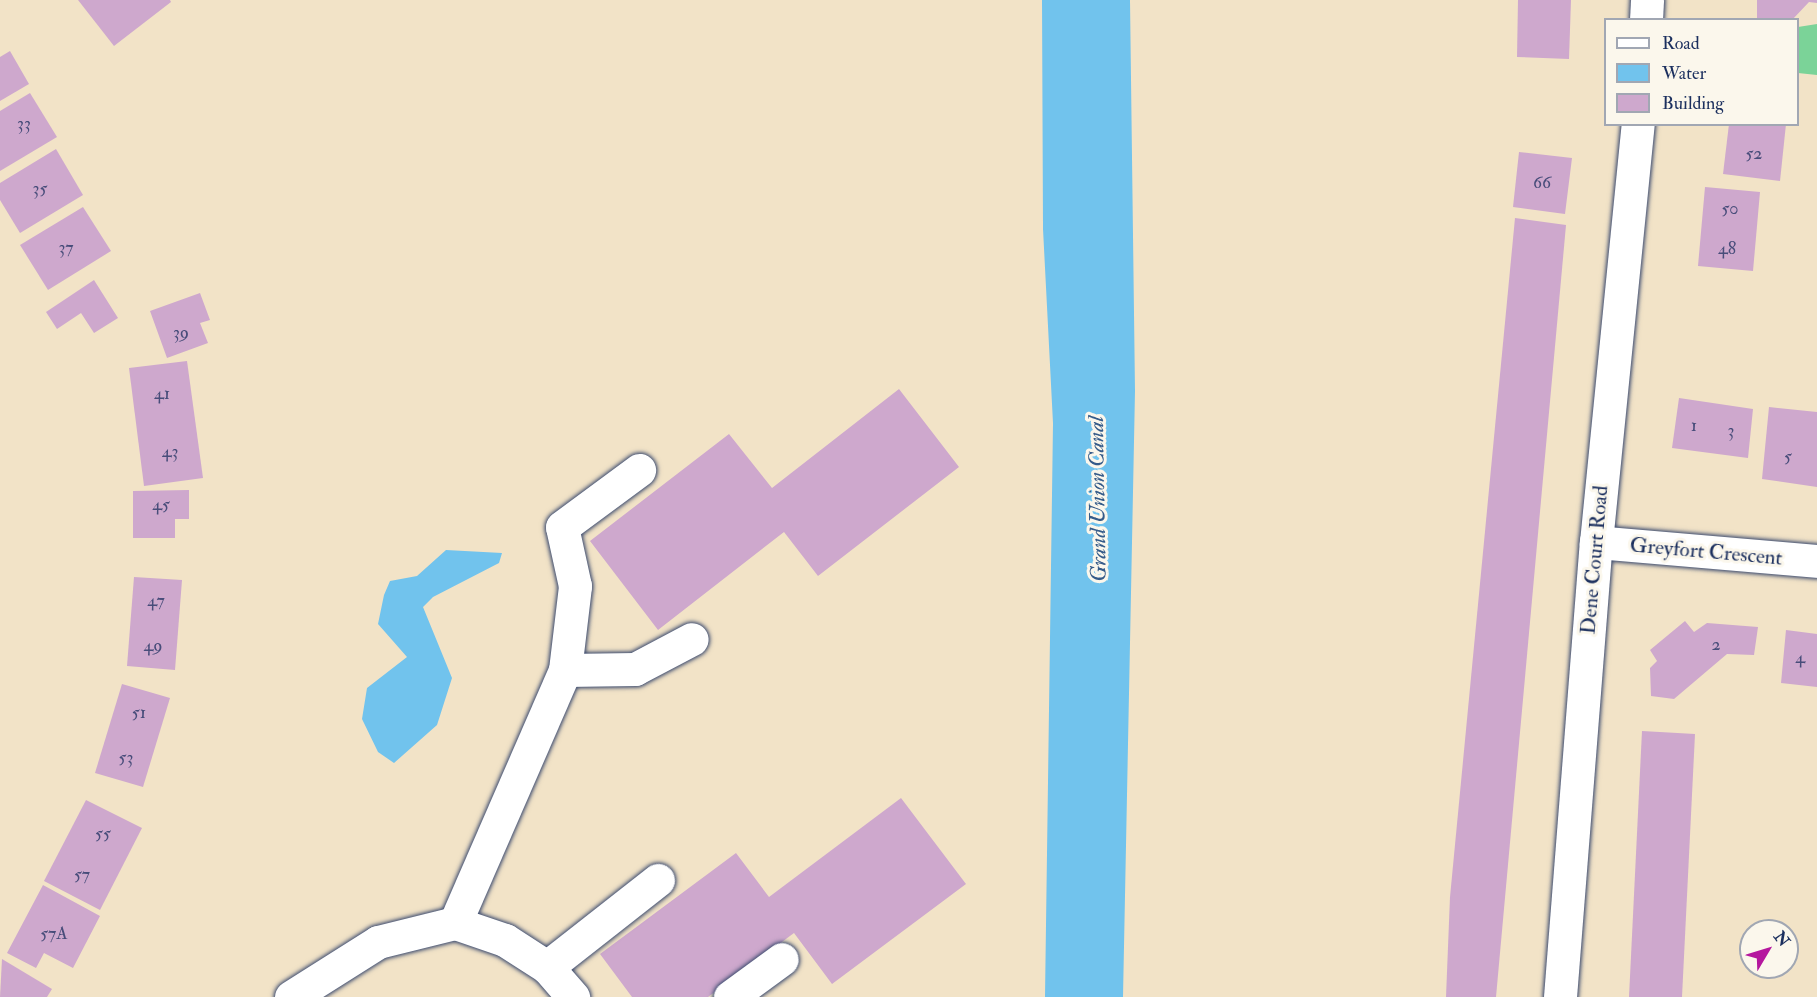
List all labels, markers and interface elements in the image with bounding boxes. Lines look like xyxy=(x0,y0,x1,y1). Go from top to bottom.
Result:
legend xyxy=(1604,18,1799,126)
text: Road xyxy=(1662,32,1700,55)
text: Water xyxy=(1662,62,1706,85)
text: Building xyxy=(1662,92,1724,115)
house number: 33 xyxy=(17,113,31,135)
house number: 52 xyxy=(1746,143,1762,165)
house number: 66 xyxy=(1533,172,1551,194)
house number: 35 xyxy=(33,178,47,200)
house number: 50 xyxy=(1722,198,1738,220)
house number: 37 xyxy=(58,237,74,259)
house number: 48 xyxy=(1718,238,1736,260)
house number: 39 xyxy=(173,322,189,344)
house number: 41 xyxy=(154,383,170,405)
house number: 1 xyxy=(1691,415,1697,437)
water label: Grand Union Canal xyxy=(1083,416,1113,582)
house number: 3 xyxy=(1728,420,1734,442)
house number: 43 xyxy=(162,441,178,463)
house number: 5 xyxy=(1784,446,1792,468)
street label: Dene Court Road xyxy=(1576,485,1614,635)
house number: 45 xyxy=(152,494,170,516)
street label: Greyfort Crescent xyxy=(1629,533,1783,571)
house number: 47 xyxy=(147,590,165,612)
house number: 2 xyxy=(1711,634,1721,656)
house number: 49 xyxy=(144,635,162,657)
house number: 4 xyxy=(1795,647,1805,669)
house number: 51 xyxy=(132,702,146,724)
house number: 53 xyxy=(119,747,133,769)
house number: 55 xyxy=(95,823,111,845)
house number: 57 xyxy=(74,864,90,886)
north arrow xyxy=(1739,919,1799,979)
house number: 57A xyxy=(40,923,68,945)
text: N xyxy=(1769,927,1794,951)

